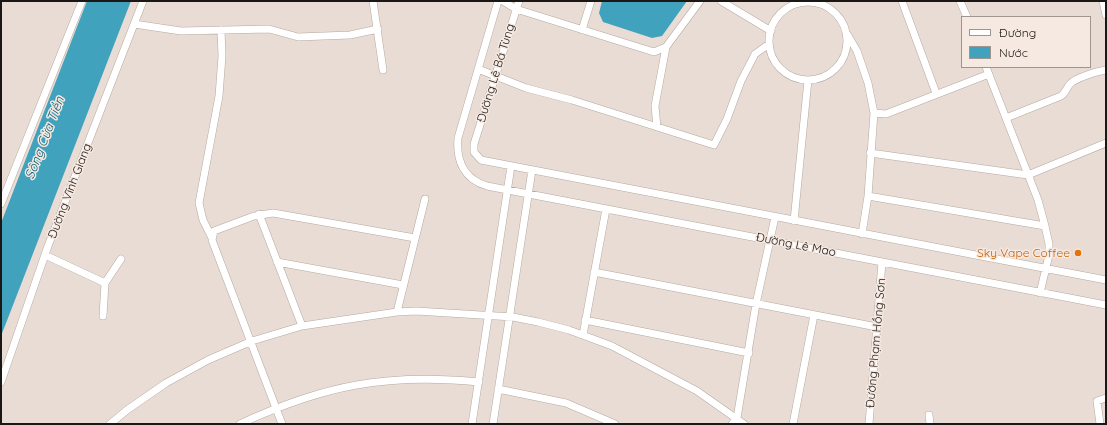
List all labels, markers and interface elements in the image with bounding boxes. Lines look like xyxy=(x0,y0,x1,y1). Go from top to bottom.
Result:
legend xyxy=(961,16,1091,68)
street label: Đường Lê Bá Tùng xyxy=(474,22,518,124)
text: Đường xyxy=(999,25,1036,40)
text: Nước xyxy=(999,45,1028,60)
water label: Sông Cửa Tiền xyxy=(22,95,68,181)
street label: Đường Vĩnh Giang xyxy=(45,141,95,241)
street label: Đường Lê Mao xyxy=(755,230,837,260)
place label: Sky Vape Coffee xyxy=(977,246,1070,260)
marker: Sky Vape Coffee xyxy=(1073,248,1083,258)
street label: Đường Phạm Hồng Sơn xyxy=(863,277,889,409)

